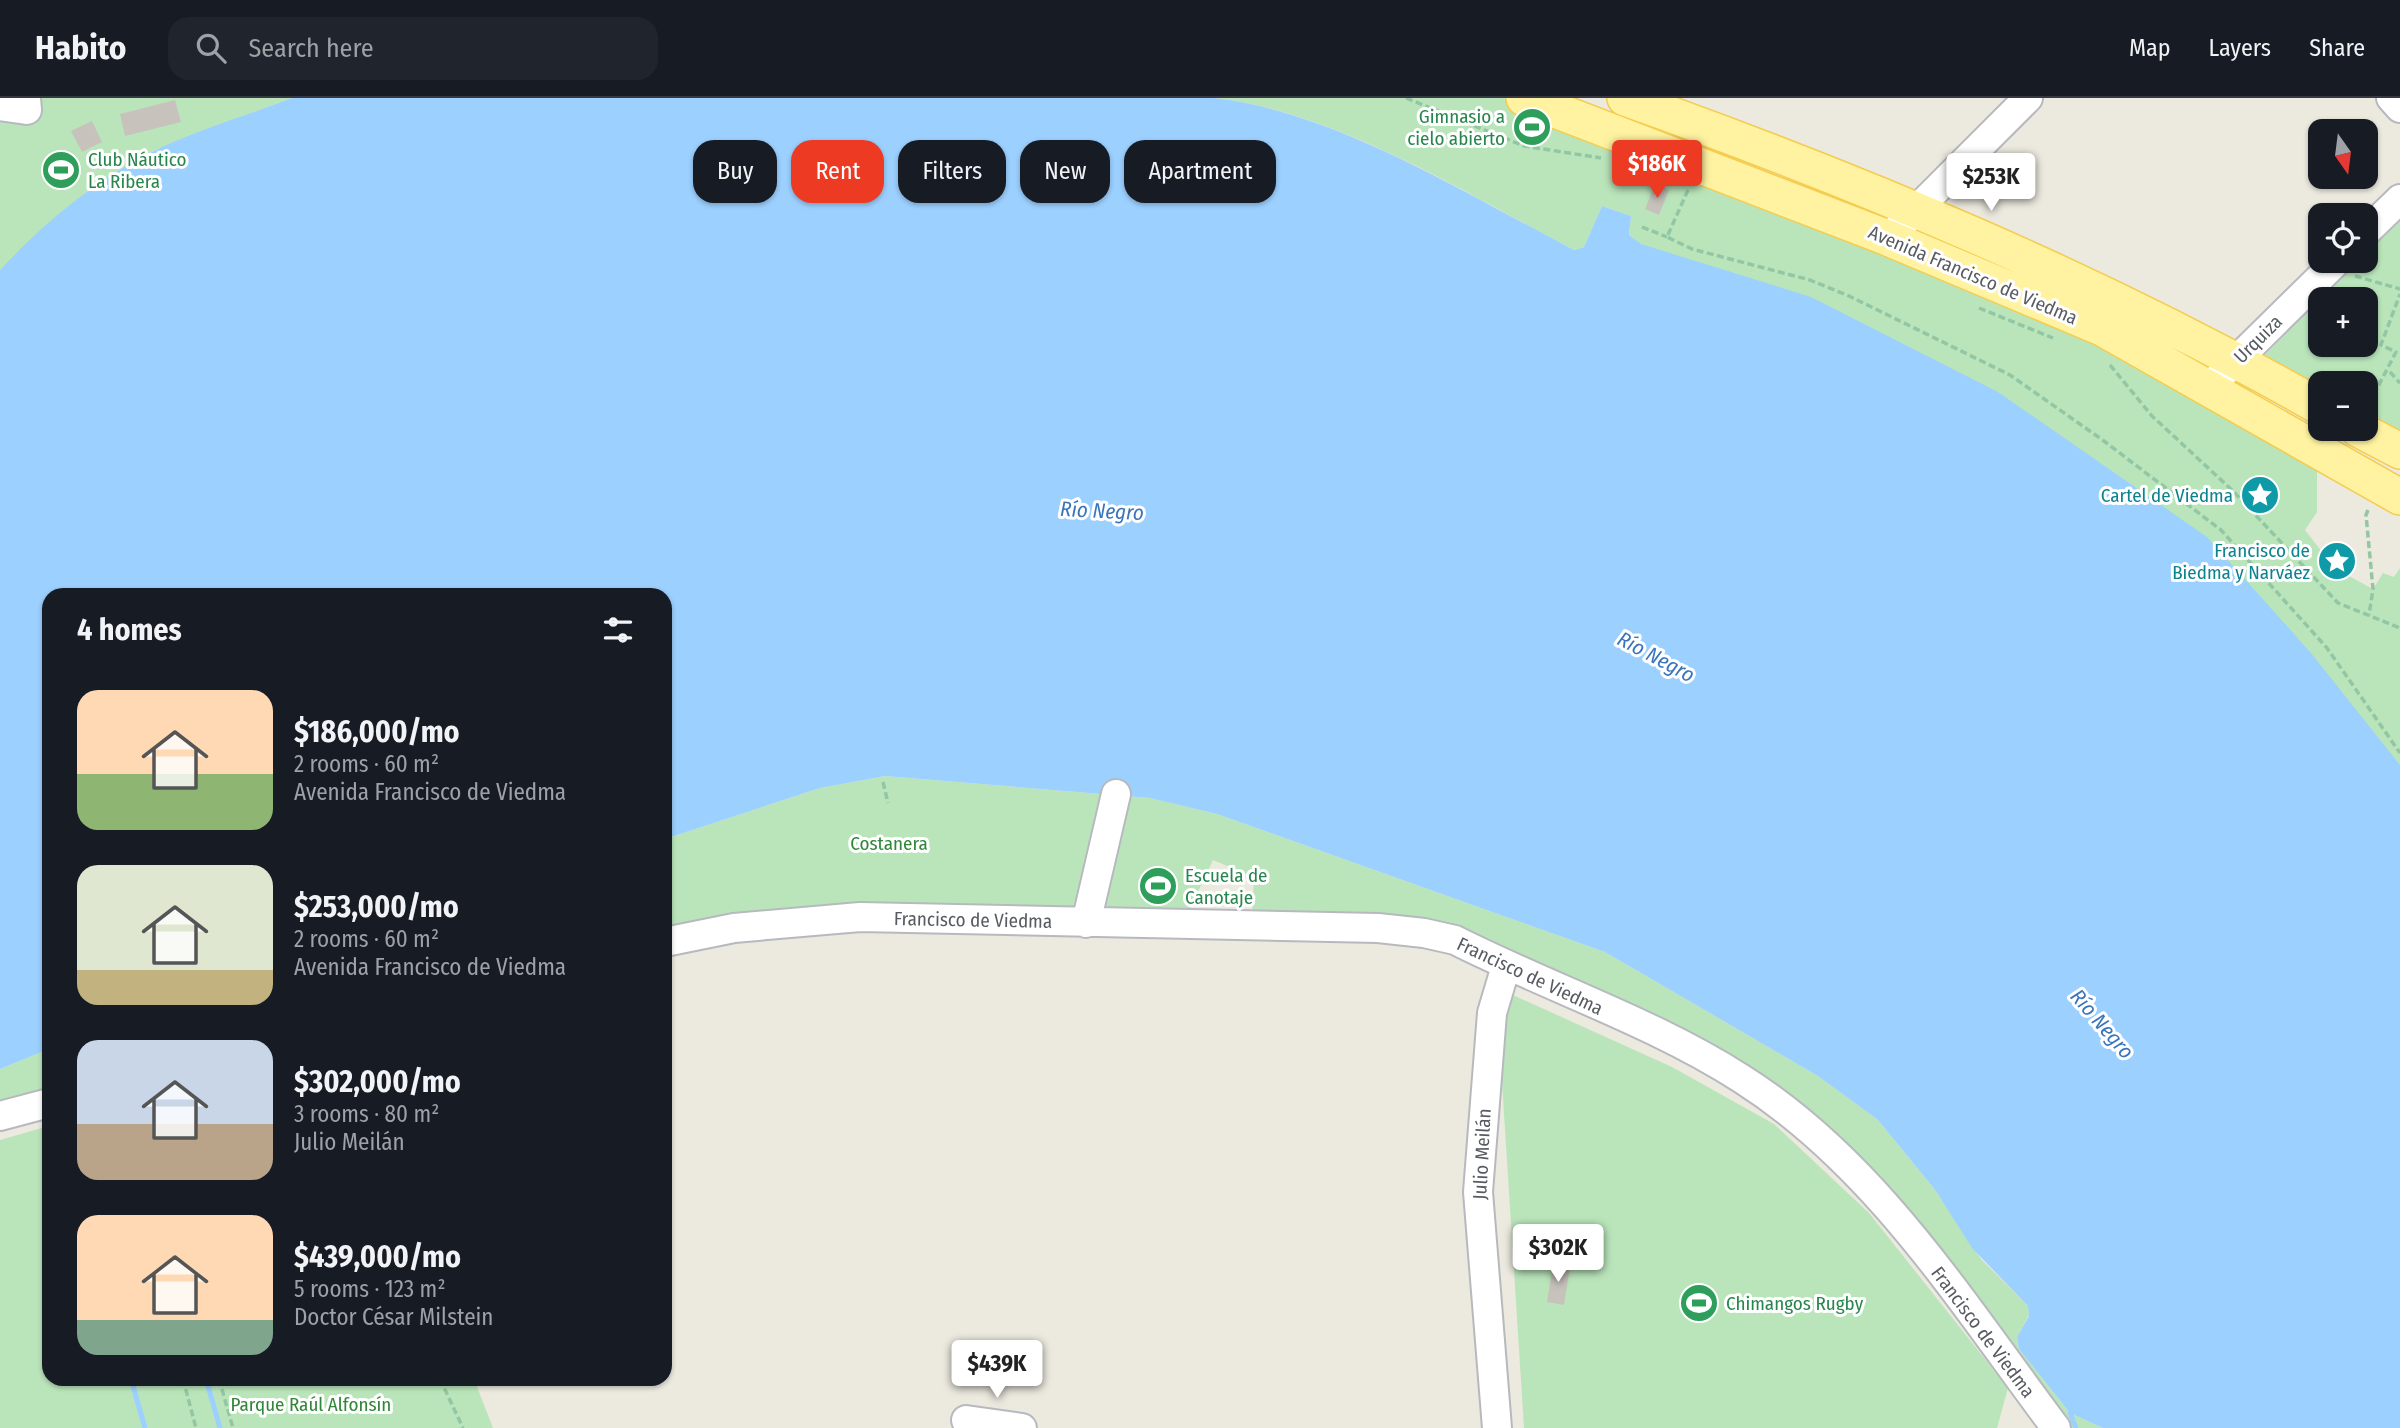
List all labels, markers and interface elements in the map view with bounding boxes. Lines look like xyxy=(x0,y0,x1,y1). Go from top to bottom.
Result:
search box xyxy=(168,17,658,80)
text: Habito xyxy=(35,28,126,68)
icon: search xyxy=(192,29,230,67)
text: Search here xyxy=(248,33,374,64)
text: Map xyxy=(2129,34,2171,62)
text: Layers xyxy=(2209,34,2271,62)
text: Share xyxy=(2309,34,2365,62)
place label: Gimnasio a cielo abierto xyxy=(1407,105,1505,150)
sports icon: Gimnasio a cielo abierto xyxy=(1511,106,1553,148)
north arrow xyxy=(2308,119,2378,189)
map controls xyxy=(2308,119,2378,441)
chip: Buy xyxy=(693,140,777,203)
chip: Rent xyxy=(791,140,884,203)
chip: Filters xyxy=(898,140,1006,203)
chip: New xyxy=(1020,140,1110,203)
chip: Apartment xyxy=(1124,140,1276,203)
pin: $186K xyxy=(1608,140,1706,200)
place label: Club Náutico La Ribera xyxy=(88,148,187,193)
sports icon: Club Náutico La Ribera xyxy=(40,149,82,191)
text: $186K xyxy=(1628,149,1686,177)
pin: $253K xyxy=(1942,153,2040,213)
text: $253K xyxy=(1962,162,2020,190)
button: locate xyxy=(2308,203,2378,273)
street label: Avenida Francisco de Viedma xyxy=(1865,220,2081,330)
button: + xyxy=(2308,287,2378,357)
street label: Urquiza xyxy=(2229,310,2287,368)
button: − xyxy=(2308,371,2378,441)
place icon: Cartel de Viedma xyxy=(2239,474,2281,516)
place label: Cartel de Viedma xyxy=(2101,484,2233,507)
water label: Río Negro xyxy=(1059,496,1145,526)
place label: Francisco de Biedma y Narváez xyxy=(2172,539,2310,584)
place icon: Francisco de Biedma y Narváez xyxy=(2316,540,2358,582)
icon: filters xyxy=(599,611,637,649)
text: 4 homes xyxy=(77,612,182,648)
water label: Río Negro xyxy=(1613,626,1699,688)
text: $186,000/mo xyxy=(294,714,460,750)
icon: home xyxy=(133,718,217,802)
text: 2 rooms · 60 m² xyxy=(294,750,439,778)
text: Avenida Francisco de Viedma xyxy=(294,778,566,806)
park label: Costanera xyxy=(850,832,928,855)
place label: Escuela de Canotaje xyxy=(1185,864,1268,909)
sports icon: Escuela de Canotaje xyxy=(1137,865,1179,907)
text: $253,000/mo xyxy=(294,889,459,925)
icon: home xyxy=(133,893,217,977)
street label: Francisco de Viedma xyxy=(894,907,1052,933)
text: 2 rooms · 60 m² xyxy=(294,925,439,953)
street label: Francisco de Viedma xyxy=(1453,932,1607,1020)
text: Avenida Francisco de Viedma xyxy=(294,953,566,981)
water label: Río Negro xyxy=(2065,984,2139,1064)
text: $302,000/mo xyxy=(294,1064,461,1100)
icon: home xyxy=(133,1068,217,1152)
text: 3 rooms · 80 m² xyxy=(294,1100,439,1128)
street label: Julio Meilán xyxy=(1468,1108,1496,1200)
text: Julio Meilán xyxy=(294,1128,405,1156)
pin: $302K xyxy=(1509,1224,1607,1284)
text: $302K xyxy=(1529,1233,1587,1261)
text: $439,000/mo xyxy=(294,1239,461,1275)
icon: home xyxy=(133,1243,217,1327)
street label: Francisco de Viedma xyxy=(1926,1262,2040,1402)
text: 5 rooms · 123 m² xyxy=(294,1275,445,1303)
sports icon: Chimangos Rugby xyxy=(1678,1282,1720,1324)
place label: Chimangos Rugby xyxy=(1726,1292,1864,1315)
text: Doctor César Milstein xyxy=(294,1303,493,1331)
pin: $439K xyxy=(948,1340,1046,1400)
text: $439K xyxy=(968,1349,1026,1377)
park label: Parque Raúl Alfonsín xyxy=(231,1393,391,1416)

